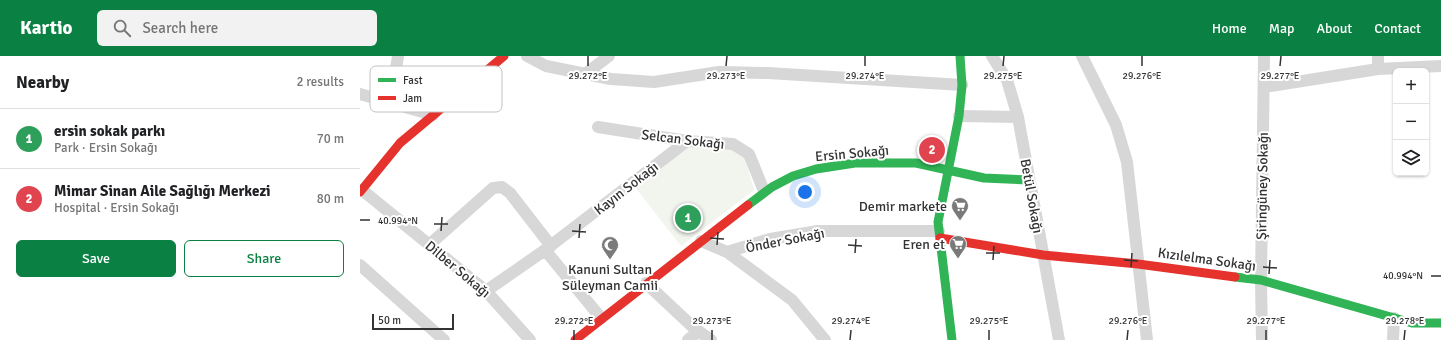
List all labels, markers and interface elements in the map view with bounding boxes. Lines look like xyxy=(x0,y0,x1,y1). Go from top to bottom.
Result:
search box xyxy=(97,10,377,46)
text: Kartio xyxy=(20,16,73,40)
icon: search xyxy=(111,17,133,39)
text: Search here xyxy=(143,19,218,37)
text: Home xyxy=(1212,20,1247,37)
text: Map xyxy=(1269,20,1294,37)
text: About xyxy=(1316,20,1352,37)
text: Contact xyxy=(1374,20,1421,37)
legend xyxy=(370,66,502,112)
map controls xyxy=(1393,68,1429,176)
button: + xyxy=(1393,68,1429,104)
text: 29.272°E xyxy=(569,70,608,82)
text: 29.273°E xyxy=(707,70,746,82)
text: 29.274°E xyxy=(846,70,885,82)
text: 29.275°E xyxy=(984,70,1023,82)
text: 29.276°E xyxy=(1123,70,1162,82)
text: 29.277°E xyxy=(1261,70,1300,82)
text: Nearby xyxy=(16,72,69,93)
text: 2 results xyxy=(296,74,344,90)
text: Fast xyxy=(403,74,423,87)
text: Jam xyxy=(403,92,422,105)
button: − xyxy=(1393,104,1429,140)
text: ersin sokak parkı xyxy=(54,122,165,140)
street label: Selcan Sokağı xyxy=(640,126,725,153)
text: 1 xyxy=(25,131,33,147)
text: 70 m xyxy=(317,131,344,147)
street label: Şiringüney Sokağı xyxy=(1253,132,1272,240)
pin: 2 xyxy=(919,135,945,165)
text: Park · Ersin Sokağı xyxy=(54,140,157,156)
button: layers xyxy=(1393,140,1429,176)
street label: Ersin Sokağı xyxy=(814,142,890,165)
street label: Betül Sokağı xyxy=(1017,157,1046,235)
street label: Kayın Sokağı xyxy=(591,158,662,219)
text: Mimar Sinan Aile Sağlığı Merkezi xyxy=(54,182,271,200)
your location xyxy=(795,182,815,202)
text: 2 xyxy=(25,191,33,207)
text: 80 m xyxy=(317,191,344,207)
supermarket icon: Demir markete xyxy=(950,196,970,221)
place label: Demir markete xyxy=(859,198,947,215)
text: Hospital · Ersin Sokağı xyxy=(54,200,179,216)
pin: 1 xyxy=(675,203,701,233)
text: 40.994°N xyxy=(378,215,418,227)
street label: Önder Sokağı xyxy=(744,225,826,256)
supermarket icon: Eren et xyxy=(948,234,968,259)
mosque icon: Kanuni Sultan Süleyman Camii xyxy=(600,235,620,260)
place label: Eren et xyxy=(903,236,945,253)
street label: Dilber Sokağı xyxy=(422,237,494,302)
button: Save xyxy=(16,240,176,277)
button: Share xyxy=(184,240,344,277)
street label: Kızılelma Sokağı xyxy=(1157,244,1257,275)
place label: Kanuni Sultan Süleyman Camii xyxy=(562,261,658,294)
text: 40.994°N xyxy=(1383,270,1423,282)
scale bar xyxy=(372,312,454,331)
text: 50 m xyxy=(378,314,401,327)
text: 29.272°E xyxy=(555,315,594,327)
text: 29.273°E xyxy=(693,315,732,327)
text: 29.274°E xyxy=(832,315,871,327)
text: 29.275°E xyxy=(970,315,1009,327)
text: 29.276°E xyxy=(1109,315,1148,327)
text: 29.277°E xyxy=(1247,315,1286,327)
text: 29.278°E xyxy=(1386,315,1425,327)

